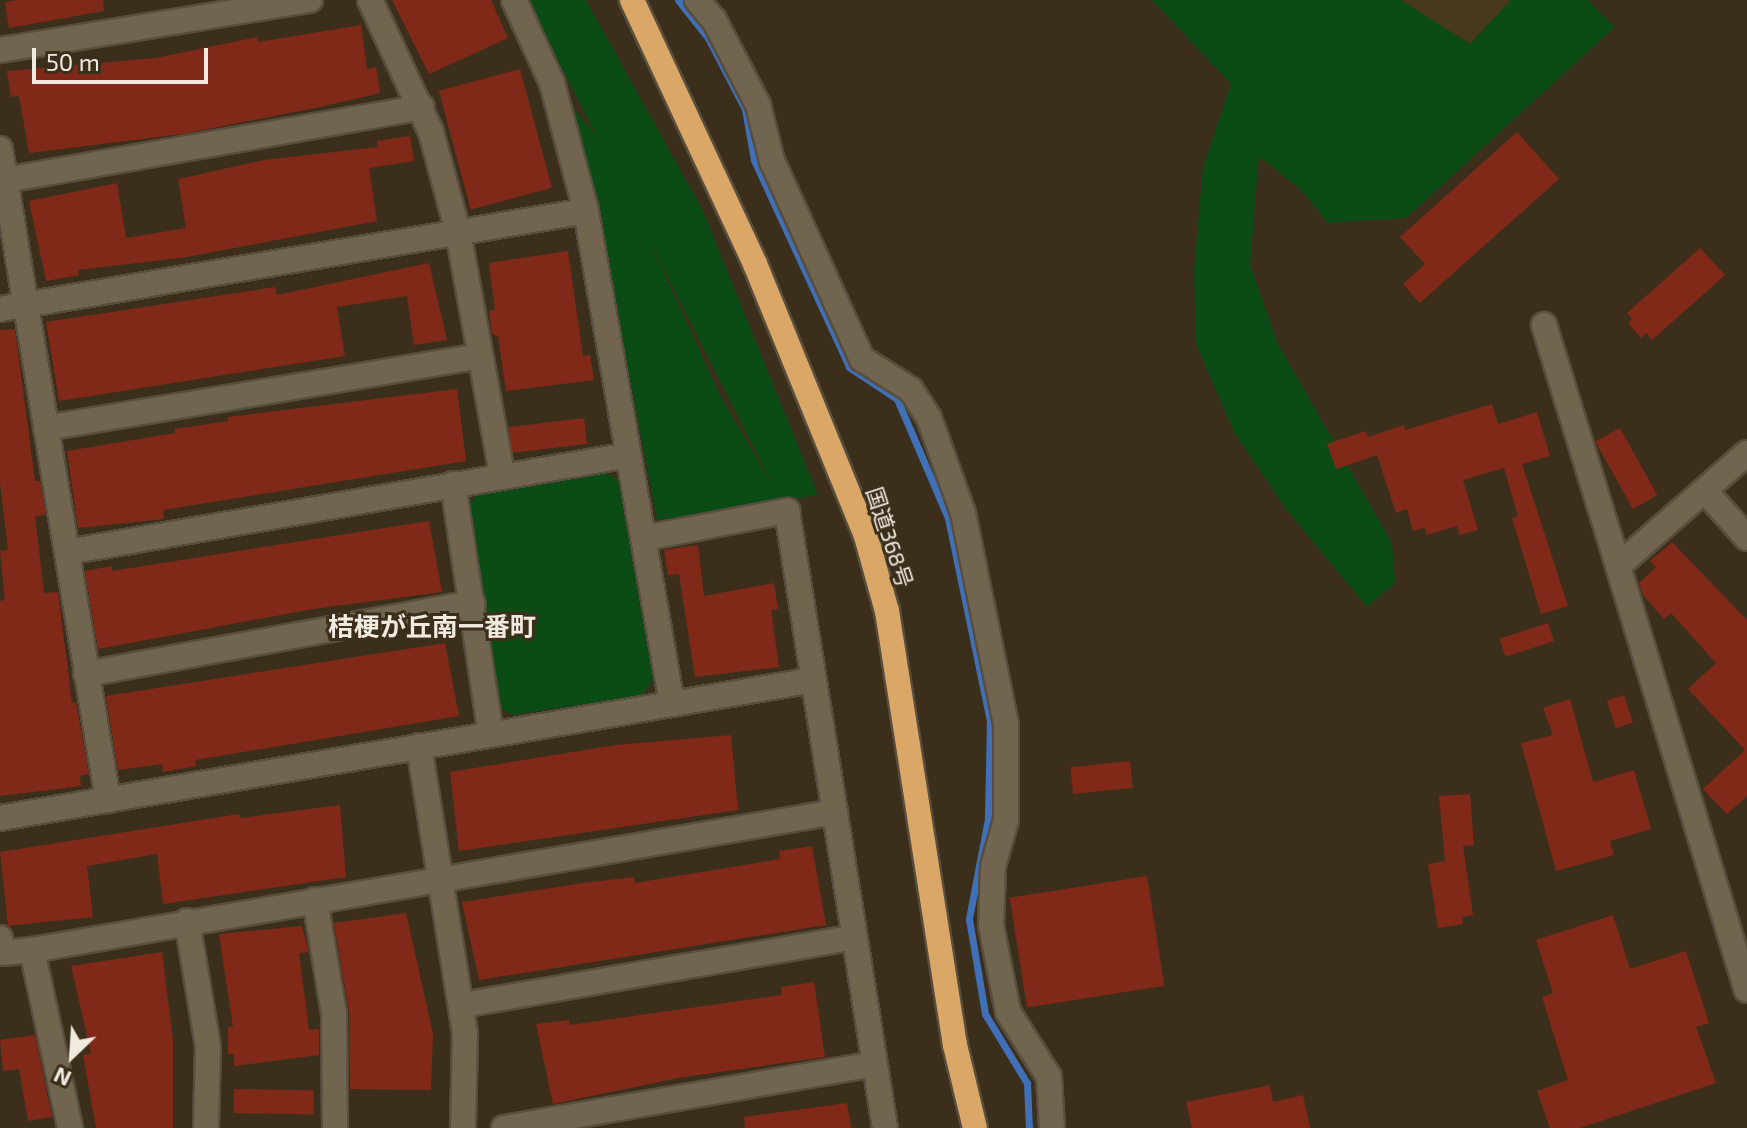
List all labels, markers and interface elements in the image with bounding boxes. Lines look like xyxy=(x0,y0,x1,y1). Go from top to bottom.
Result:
scale bar xyxy=(36,32,212,82)
text: 50 m xyxy=(46,47,100,76)
street label: 国道368号 xyxy=(861,483,919,591)
district label: 桔梗が丘南一番町 xyxy=(328,610,536,642)
north arrow xyxy=(32,1016,112,1096)
text: N xyxy=(49,1063,75,1093)

